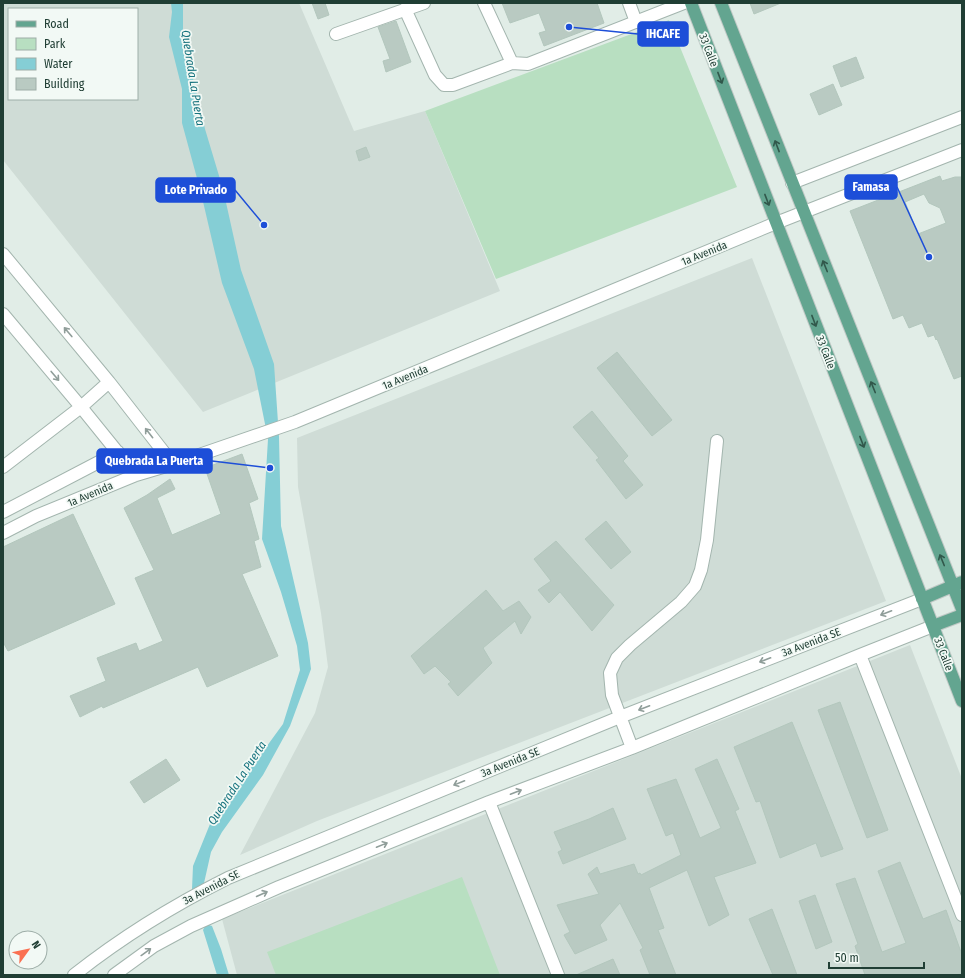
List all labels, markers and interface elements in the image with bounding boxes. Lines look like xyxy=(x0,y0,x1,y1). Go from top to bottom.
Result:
legend xyxy=(8,8,138,100)
text: Road xyxy=(44,17,69,31)
callout: IHCAFE xyxy=(638,22,688,46)
text: IHCAFE xyxy=(646,27,680,41)
water label: Quebrada La Puerta xyxy=(179,29,207,127)
street label: 33 Calle xyxy=(696,32,721,69)
text: Park xyxy=(44,37,66,51)
text: Water xyxy=(44,57,73,71)
one-way arrow xyxy=(717,72,725,84)
text: Building xyxy=(44,77,85,91)
one-way arrow xyxy=(773,140,780,152)
callout: Famasa xyxy=(845,175,897,199)
callout: Lote Privado xyxy=(156,178,235,202)
text: Famasa xyxy=(853,180,889,194)
text: Lote Privado xyxy=(165,183,228,197)
one-way arrow xyxy=(764,193,772,205)
street label: 1a Avenida xyxy=(679,238,729,269)
one-way arrow xyxy=(821,261,828,273)
one-way arrow xyxy=(811,314,819,326)
one-way arrow xyxy=(63,327,72,338)
street label: 33 Calle xyxy=(813,334,838,371)
street label: 1a Avenida xyxy=(380,362,430,393)
one-way arrow xyxy=(51,370,60,381)
one-way arrow xyxy=(869,382,877,394)
one-way arrow xyxy=(145,428,154,439)
one-way arrow xyxy=(858,436,866,448)
callout: Quebrada La Puerta xyxy=(97,449,212,473)
text: Quebrada La Puerta xyxy=(105,454,203,468)
street label: 1a Avenida xyxy=(65,479,115,510)
one-way arrow xyxy=(938,554,945,566)
one-way arrow xyxy=(881,609,893,617)
street label: 3a Avenida SE xyxy=(780,625,842,660)
street label: 33 Calle xyxy=(931,636,956,673)
one-way arrow xyxy=(760,657,772,665)
one-way arrow xyxy=(638,704,650,712)
water label: Quebrada La Puerta xyxy=(205,739,269,827)
street label: 3a Avenida SE xyxy=(479,745,541,780)
one-way arrow xyxy=(453,779,465,787)
one-way arrow xyxy=(509,787,521,795)
one-way arrow xyxy=(376,841,388,848)
street label: 3a Avenida SE xyxy=(181,868,242,907)
one-way arrow xyxy=(255,890,267,898)
north arrow xyxy=(8,930,48,970)
text: N xyxy=(29,939,43,951)
scale bar xyxy=(829,944,924,970)
one-way arrow xyxy=(140,948,151,956)
text: 50 m xyxy=(835,951,859,965)

